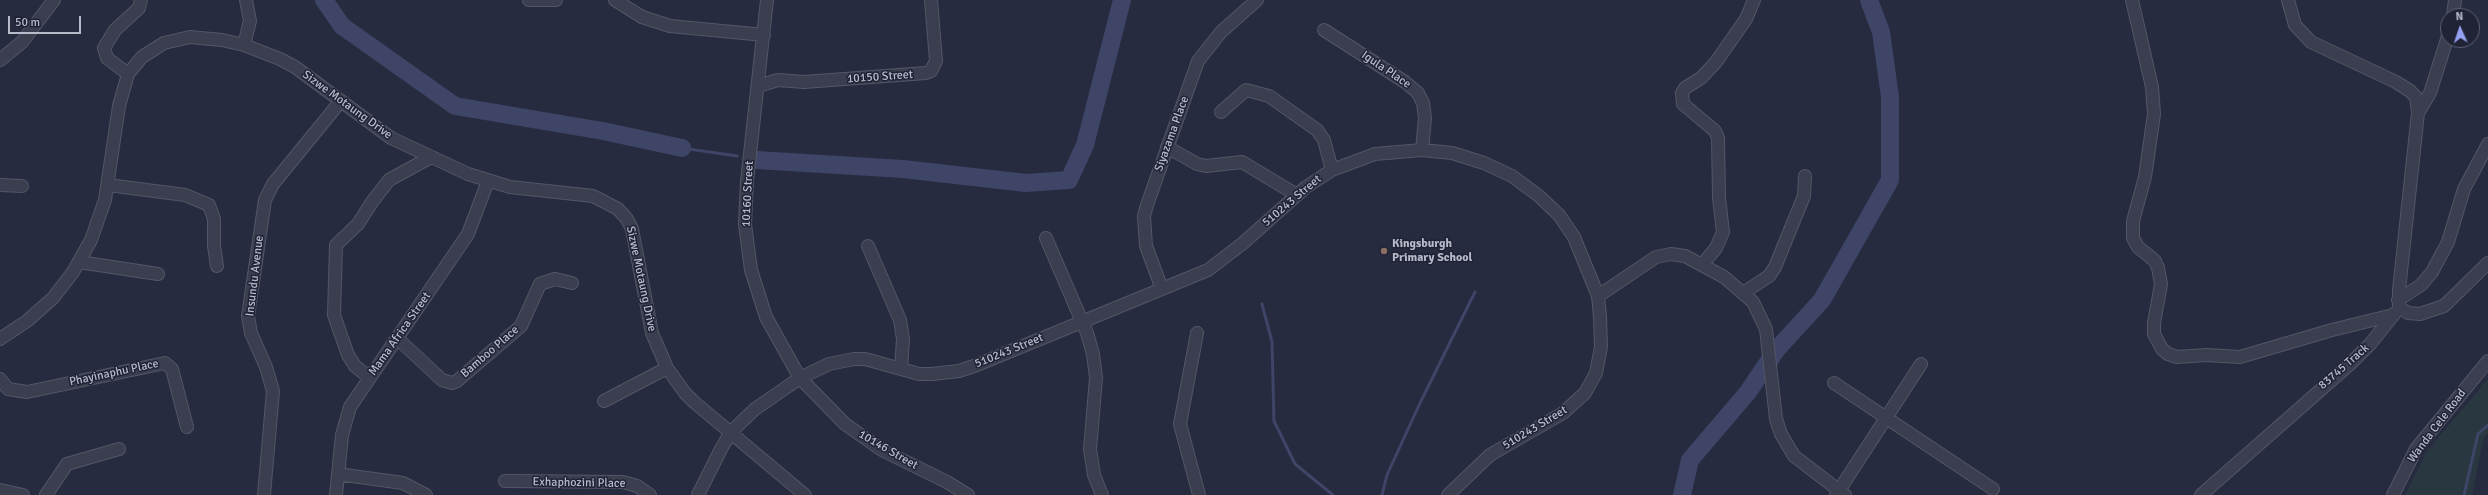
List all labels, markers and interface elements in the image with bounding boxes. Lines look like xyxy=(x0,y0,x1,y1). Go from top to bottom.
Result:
scale bar xyxy=(10,8,83,34)
north arrow xyxy=(2440,8,2480,48)
text: N xyxy=(2455,10,2464,23)
text: 50 m xyxy=(15,15,40,30)
street label: Igula Place xyxy=(1358,48,1414,92)
street label: Sizwe Motaung Drive xyxy=(299,68,395,142)
street label: 10150 Street xyxy=(846,68,914,86)
street label: Siyazama Place xyxy=(1152,94,1192,174)
street label: 10160 Street xyxy=(739,161,757,227)
street label: 510243 Street xyxy=(1259,172,1325,230)
street label: Sizwe Motaung Drive xyxy=(623,225,659,333)
street label: Insundu Avenue xyxy=(243,235,267,317)
place label: Kingsburgh Primary School xyxy=(1392,237,1472,265)
marker: Kingsburgh Primary School xyxy=(1379,246,1389,256)
street label: Mama Africa Street xyxy=(366,289,434,379)
street label: Bamboo Place xyxy=(458,323,522,381)
street label: 510243 Street xyxy=(973,331,1045,371)
street label: 83745 Track xyxy=(2316,341,2372,393)
street label: Phayinaphu Place xyxy=(68,357,160,389)
street label: Wanda Cele Road xyxy=(2405,386,2469,466)
street label: 510243 Street xyxy=(1500,403,1570,453)
street label: 10146 Street xyxy=(856,427,920,473)
street label: Exhaphozini Place xyxy=(532,475,626,491)

